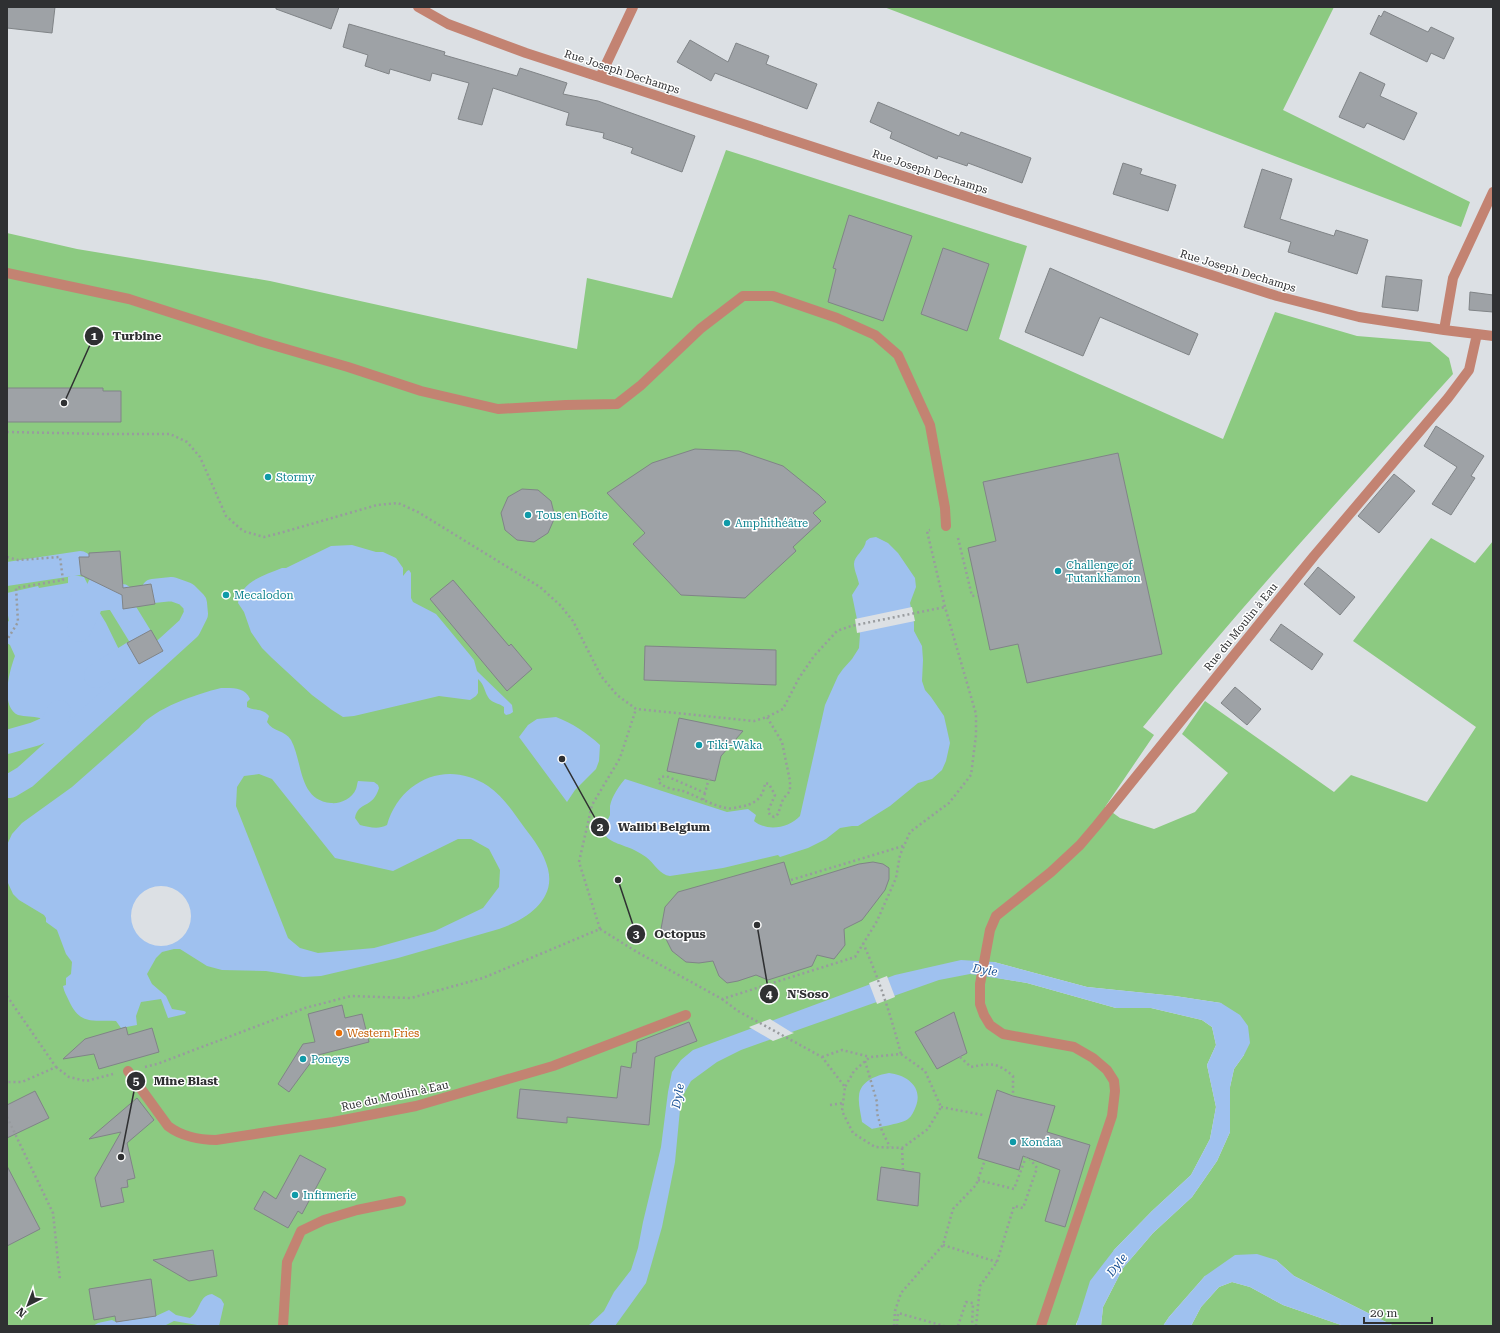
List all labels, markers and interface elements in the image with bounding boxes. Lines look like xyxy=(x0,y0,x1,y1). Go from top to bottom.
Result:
street label: Rue Joseph Dechamps xyxy=(563,47,681,97)
street label: Rue Joseph Dechamps xyxy=(871,147,989,197)
street label: Rue Joseph Dechamps xyxy=(1178,247,1298,295)
callout: Turbine xyxy=(84,324,170,348)
text: 1 xyxy=(91,329,98,343)
text: Turbine xyxy=(112,329,162,343)
place label: Stormy xyxy=(276,471,315,484)
marker: Stormy xyxy=(263,472,273,482)
place label: Tous en Boîte xyxy=(536,509,608,522)
marker: Tous en Boîte xyxy=(523,510,533,520)
place label: Amphithéâtre xyxy=(735,517,808,530)
marker: Amphithéâtre xyxy=(722,518,732,528)
place label: Challenge of Tutankhamon xyxy=(1066,559,1141,585)
marker: Challenge of Tutankhamon xyxy=(1053,566,1063,576)
street label: Rue du Moulin à Eau xyxy=(1202,580,1280,674)
place label: Mecalodon xyxy=(234,589,294,602)
marker: Mecalodon xyxy=(221,590,231,600)
place label: Tiki-Waka xyxy=(707,739,762,752)
marker: Tiki-Waka xyxy=(694,740,704,750)
callout: Walibi Belgium xyxy=(590,815,718,839)
text: 2 xyxy=(597,820,604,834)
text: Walibi Belgium xyxy=(618,820,711,834)
callout: Octopus xyxy=(626,922,713,946)
text: 3 xyxy=(633,927,640,941)
text: Octopus xyxy=(654,927,706,941)
water label: Dyle xyxy=(971,961,999,979)
callout: N'Soso xyxy=(759,982,836,1006)
text: 4 xyxy=(766,987,773,1001)
text: N'Soso xyxy=(787,987,829,1001)
place label: Western Fries xyxy=(347,1027,419,1040)
marker: Western Fries xyxy=(334,1028,344,1038)
place label: Poneys xyxy=(311,1053,349,1066)
marker: Poneys xyxy=(298,1054,308,1064)
callout: Mine Blast xyxy=(126,1069,227,1093)
text: 5 xyxy=(133,1074,140,1088)
text: Mine Blast xyxy=(154,1074,218,1088)
street label: Rue du Moulin à Eau xyxy=(340,1078,450,1114)
water label: Dyle xyxy=(669,1082,687,1111)
place label: Kondaa xyxy=(1021,1136,1062,1149)
marker: Kondaa xyxy=(1008,1137,1018,1147)
place label: Infirmerie xyxy=(303,1189,356,1202)
marker: Infirmerie xyxy=(290,1190,300,1200)
water label: Dyle xyxy=(1103,1251,1130,1280)
north arrow xyxy=(8,1285,48,1325)
scale bar xyxy=(1364,1299,1432,1325)
text: N xyxy=(14,1304,29,1320)
text: 20 m xyxy=(1370,1306,1397,1320)

